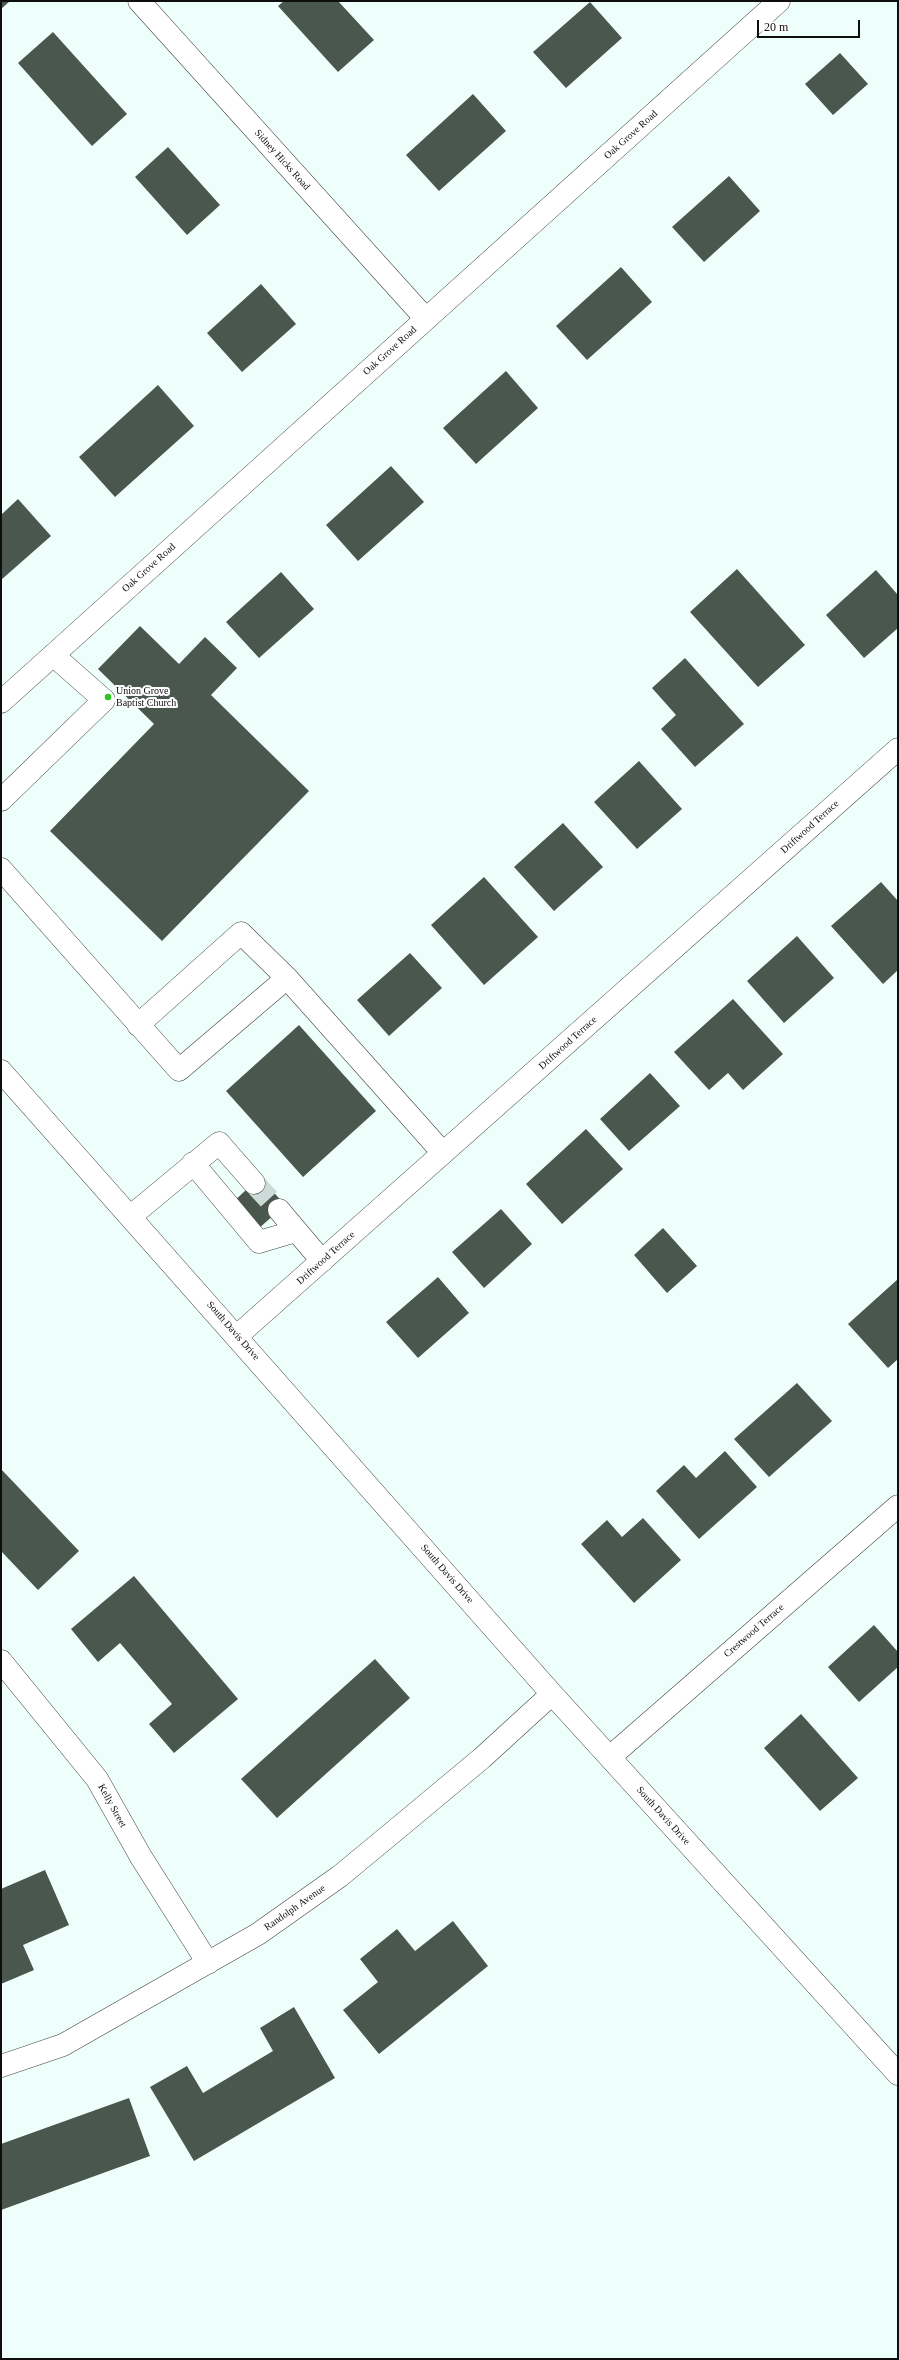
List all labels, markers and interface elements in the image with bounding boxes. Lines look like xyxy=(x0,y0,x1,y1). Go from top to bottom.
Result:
scale bar xyxy=(759,12,862,38)
text: 20 m xyxy=(764,20,788,34)
street label: Oak Grove Road xyxy=(602,108,660,162)
street label: Sidney Hicks Road xyxy=(252,127,312,193)
street label: Oak Grove Road xyxy=(361,324,419,378)
street label: Oak Grove Road xyxy=(120,541,178,595)
place label: Union Grove Baptist Church xyxy=(116,685,176,708)
marker: Union Grove Baptist Church xyxy=(103,692,113,702)
street label: Driftwood Terrace xyxy=(778,798,842,856)
street label: Driftwood Terrace xyxy=(536,1014,600,1072)
street label: Driftwood Terrace xyxy=(294,1229,358,1287)
street label: South Davis Drive xyxy=(204,1299,262,1363)
street label: South Davis Drive xyxy=(418,1542,476,1606)
street label: Crestwood Terrace xyxy=(722,1602,786,1660)
street label: Kelly Street xyxy=(95,1782,129,1830)
street label: South Davis Drive xyxy=(634,1784,692,1848)
street label: Randolph Avenue xyxy=(262,1883,328,1933)

